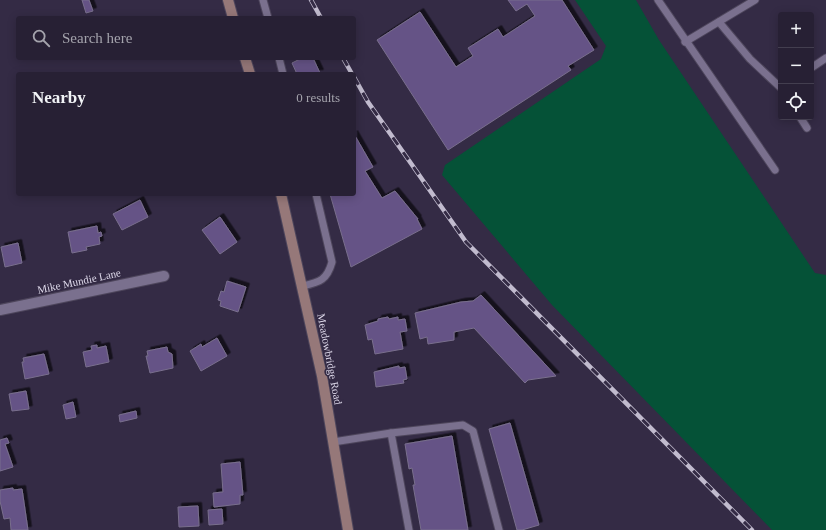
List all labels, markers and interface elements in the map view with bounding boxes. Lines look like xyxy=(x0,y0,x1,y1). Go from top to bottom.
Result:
map controls xyxy=(778,12,814,120)
button: + xyxy=(778,12,814,48)
search box xyxy=(16,16,356,60)
icon: search xyxy=(30,27,52,49)
text: Search here xyxy=(62,30,132,46)
button: − xyxy=(778,48,814,84)
button: locate xyxy=(778,84,814,120)
text: Nearby xyxy=(32,88,86,107)
text: 0 results xyxy=(296,90,340,105)
street label: Mike Mundie Lane xyxy=(36,266,122,296)
street label: Meadowbridge Road xyxy=(315,312,345,406)

